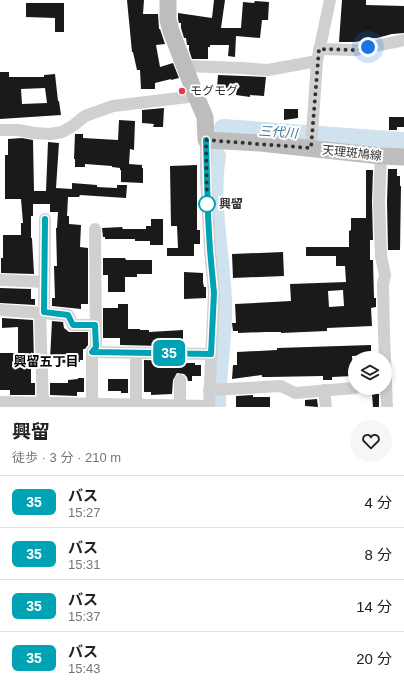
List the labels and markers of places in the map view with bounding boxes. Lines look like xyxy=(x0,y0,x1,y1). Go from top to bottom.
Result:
place label: モグモグ xyxy=(190,84,238,98)
marker: モグモグ xyxy=(177,86,187,96)
marker: 興留 xyxy=(198,195,216,213)
place label: 興留 xyxy=(219,197,243,211)

